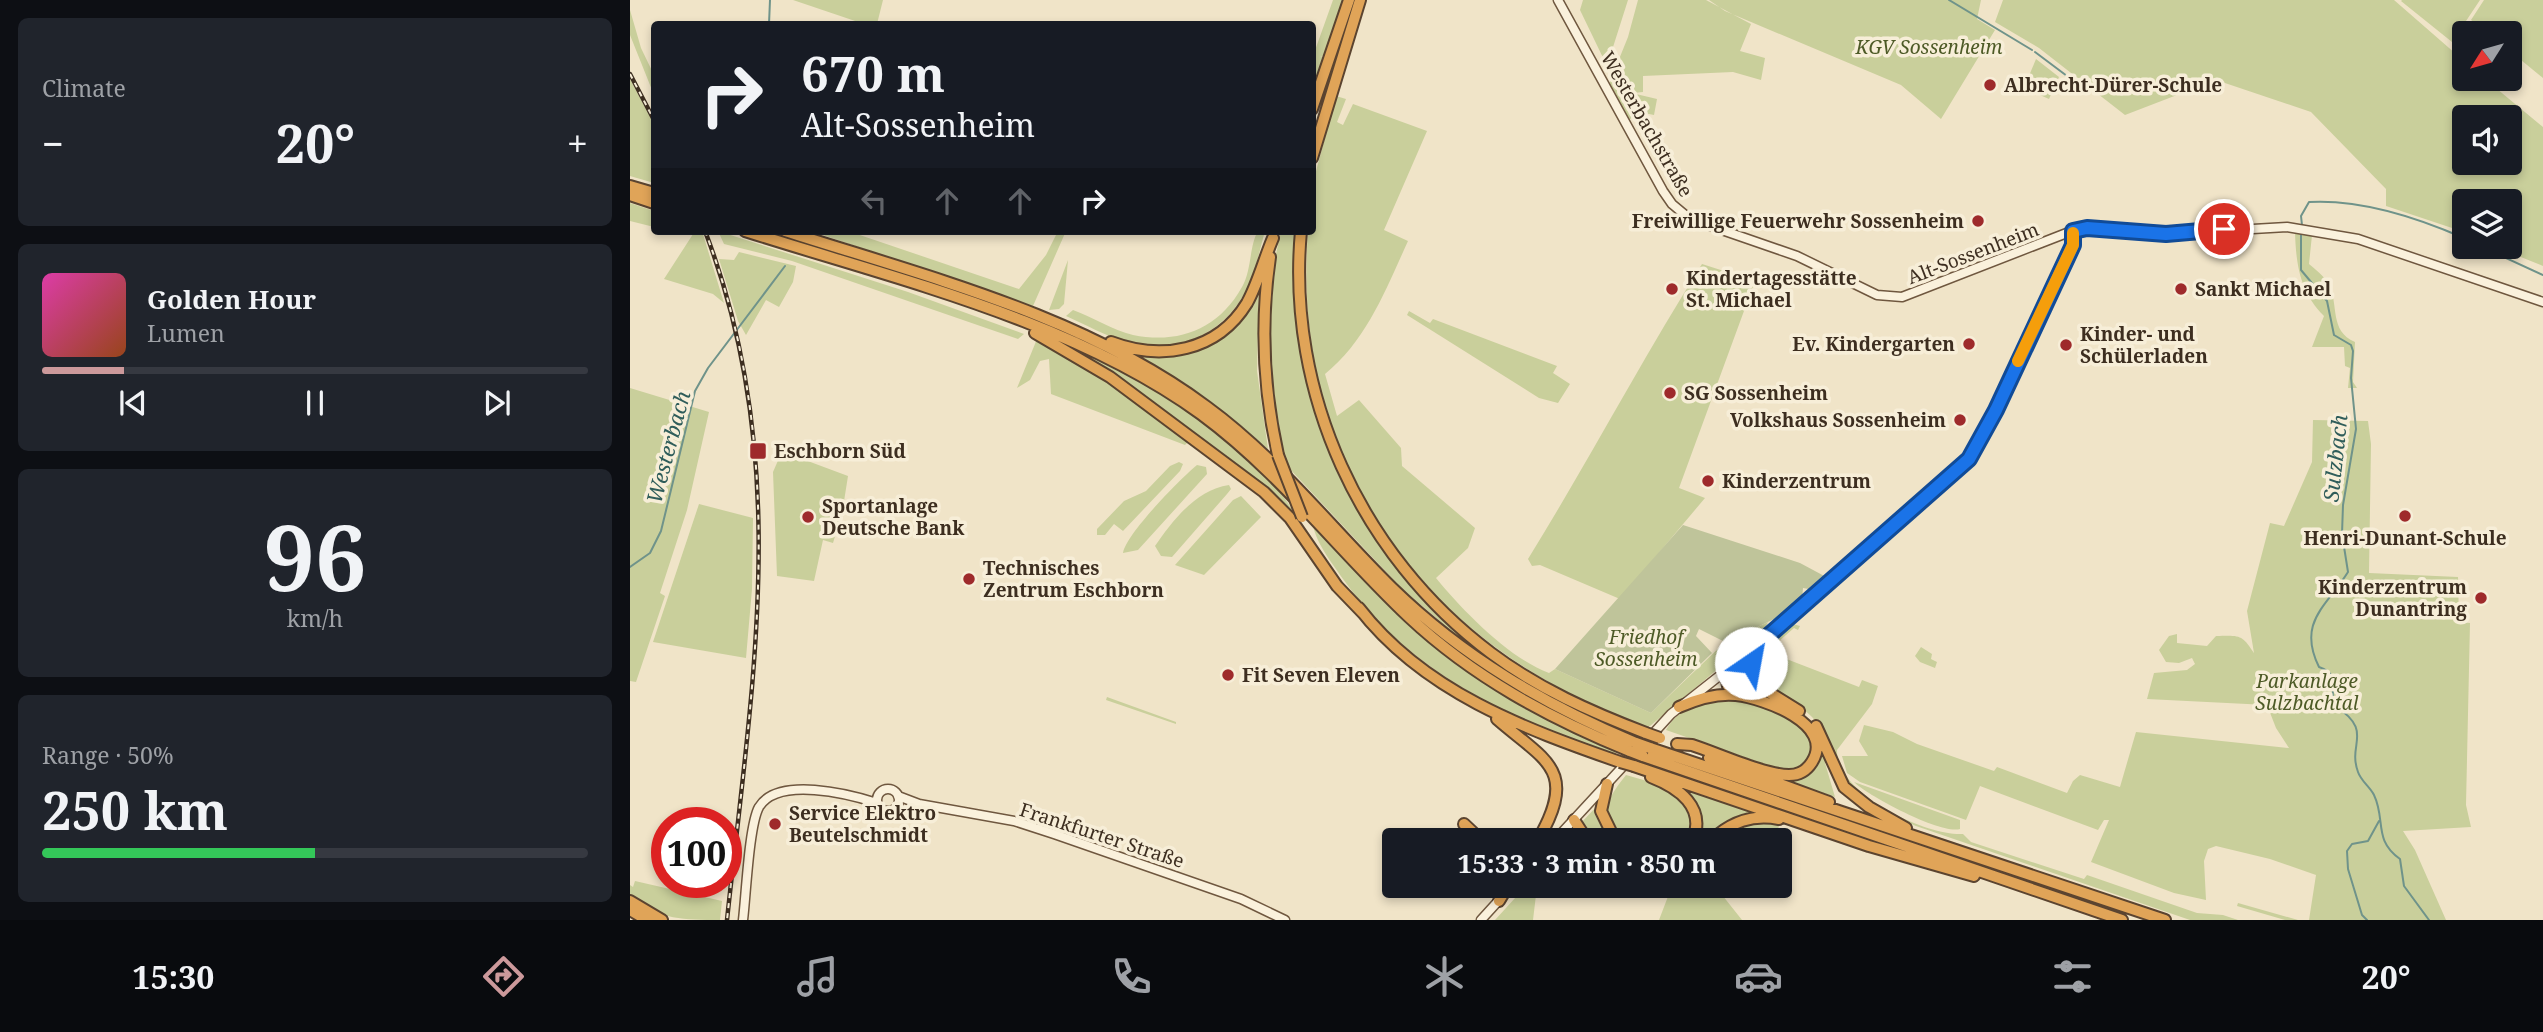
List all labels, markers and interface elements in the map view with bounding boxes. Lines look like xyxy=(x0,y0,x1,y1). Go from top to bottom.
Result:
north arrow xyxy=(2452,21,2522,91)
map controls xyxy=(2452,21,2522,259)
park label: KGV Sossenheim xyxy=(1854,34,2003,60)
text: 670 m xyxy=(801,40,945,106)
street label: Westerbachstraße xyxy=(1595,46,1699,202)
icon: right xyxy=(686,49,777,140)
text: Climate xyxy=(42,72,126,104)
place label: Albrecht-Dürer-Schule xyxy=(2004,72,2222,98)
marker: Albrecht-Dürer-Schule xyxy=(1982,77,1998,93)
text: Alt-Sossenheim xyxy=(801,103,1035,146)
button: sound xyxy=(2452,105,2522,175)
text: 20° xyxy=(276,107,355,178)
text: − xyxy=(42,117,64,169)
text: + xyxy=(567,117,588,169)
icon: left xyxy=(855,182,893,220)
icon: ahead xyxy=(928,182,966,220)
icon: ahead xyxy=(1001,182,1039,220)
icon: right xyxy=(1074,182,1112,220)
button: layers xyxy=(2452,189,2522,259)
pin xyxy=(2194,199,2254,259)
place label: Freiwillige Feuerwehr Sossenheim xyxy=(1632,208,1964,234)
icon: arrive xyxy=(2205,210,2243,248)
marker: Freiwillige Feuerwehr Sossenheim xyxy=(1970,213,1986,229)
street label: Alt-Sossenheim xyxy=(1903,216,2043,290)
place label: Kindertagesstätte St. Michael xyxy=(1686,265,1857,313)
place label: Sankt Michael xyxy=(2195,276,2332,302)
text: Golden Hour xyxy=(147,281,316,317)
marker: Kindertagesstätte St. Michael xyxy=(1664,281,1680,297)
marker: Sankt Michael xyxy=(2173,281,2189,297)
text: Lumen xyxy=(147,317,225,349)
place label: Kinder- und Schülerladen xyxy=(2080,321,2208,369)
place label: Ev. Kindergarten xyxy=(1792,331,1955,357)
marker: Ev. Kindergarten xyxy=(1961,336,1977,352)
marker: Kinder- und Schülerladen xyxy=(2058,337,2074,353)
place label: SG Sossenheim xyxy=(1684,380,1828,406)
icon: previous xyxy=(114,384,152,422)
icon: pause xyxy=(296,384,334,422)
icon: next xyxy=(478,384,516,422)
marker: SG Sossenheim xyxy=(1662,385,1678,401)
water label: Westerbach xyxy=(640,387,697,506)
place label: Volkshaus Sossenheim xyxy=(1730,407,1946,433)
marker: Volkshaus Sossenheim xyxy=(1952,412,1968,428)
water label: Sulzbach xyxy=(2316,412,2354,503)
place label: Eschborn Süd xyxy=(774,438,906,464)
marker: Eschborn Süd xyxy=(748,441,768,461)
place label: Kinderzentrum xyxy=(1722,468,1871,494)
marker: Kinderzentrum xyxy=(1700,473,1716,489)
place label: Sportanlage Deutsche Bank xyxy=(822,493,965,541)
text: 96 xyxy=(264,494,366,618)
marker: Henri-Dunant-Schule xyxy=(2397,508,2413,524)
marker: Sportanlage Deutsche Bank xyxy=(800,509,816,525)
place label: Henri-Dunant-Schule xyxy=(2303,525,2507,551)
place label: Technisches Zentrum Eschborn xyxy=(983,555,1164,603)
marker: Technisches Zentrum Eschborn xyxy=(961,571,977,587)
place label: Kinderzentrum Dunantring xyxy=(2318,574,2467,622)
marker: Kinderzentrum Dunantring xyxy=(2473,590,2489,606)
text: km/h xyxy=(287,602,343,634)
park label: Friedhof Sossenheim xyxy=(1594,624,1698,672)
position arrow xyxy=(1714,626,1788,700)
place label: Fit Seven Eleven xyxy=(1242,662,1400,688)
marker: Fit Seven Eleven xyxy=(1220,667,1236,683)
park label: Parkanlage Sulzbachtal xyxy=(2255,668,2359,716)
text: Range · 50% xyxy=(42,739,174,771)
text: 250 km xyxy=(42,774,228,845)
street label: Frankfurter Straße xyxy=(1016,796,1188,874)
place label: Service Elektro Beutelschmidt xyxy=(789,800,936,848)
speed limit sign: 100 xyxy=(651,807,742,898)
marker: Service Elektro Beutelschmidt xyxy=(767,816,783,832)
text: 15:33 · 3 min · 850 m xyxy=(1457,845,1717,881)
icon: directions xyxy=(479,952,528,1001)
icon: music xyxy=(793,952,842,1001)
icon: phone xyxy=(1107,952,1156,1001)
icon: climate xyxy=(1420,952,1469,1001)
icon: car xyxy=(1734,952,1783,1001)
icon: filters xyxy=(2048,952,2097,1001)
text: 15:30 xyxy=(132,955,214,998)
text: 20° xyxy=(2362,955,2411,998)

